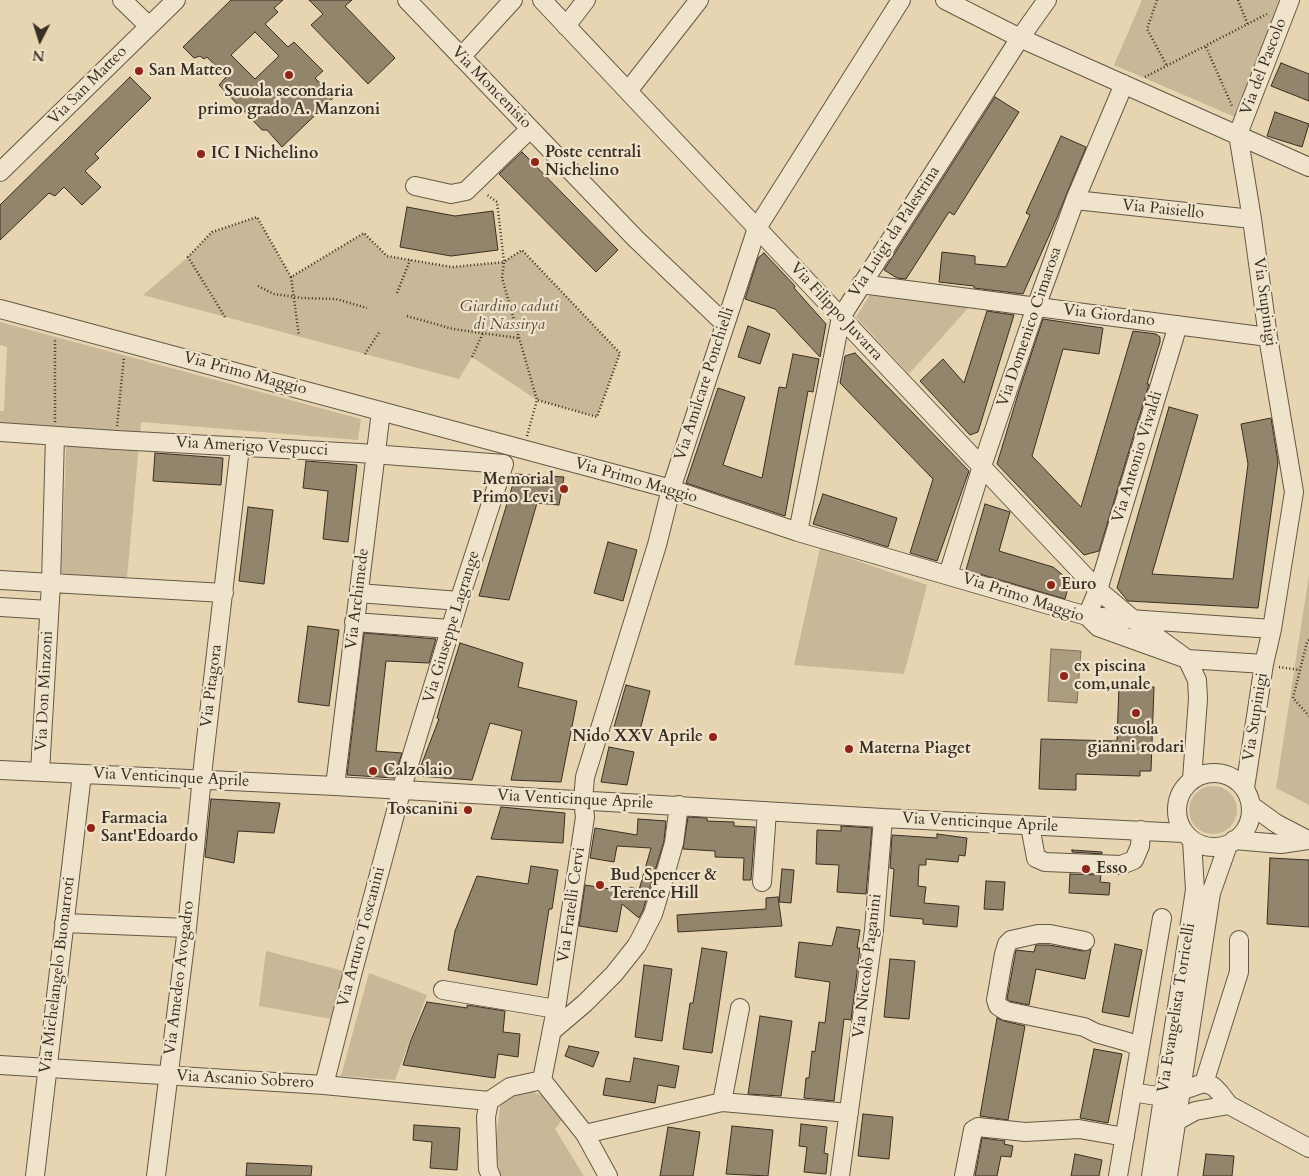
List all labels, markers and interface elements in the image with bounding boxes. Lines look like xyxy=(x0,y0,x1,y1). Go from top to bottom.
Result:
north arrow xyxy=(15,15,65,65)
street label: Via del Pascolo xyxy=(1237,16,1291,118)
street label: Via San Matteo xyxy=(45,43,131,129)
street label: Via Moncenisio xyxy=(447,43,535,133)
text: N xyxy=(32,45,46,65)
place label: San Matteo xyxy=(149,61,232,81)
marker: San Matteo xyxy=(133,65,145,77)
marker: Scuola secondaria primo grado A. Manzoni xyxy=(283,69,295,81)
place label: Scuola secondaria primo grado A. Manzoni xyxy=(198,82,380,120)
place label: Poste centrali Nichelino xyxy=(545,143,641,181)
place label: IC I Nichelino xyxy=(211,144,318,164)
marker: IC I Nichelino xyxy=(195,148,207,160)
marker: Poste centrali Nichelino xyxy=(529,156,541,168)
street label: Via Luigi da Palestrina xyxy=(845,163,945,301)
street label: Via Paisiello xyxy=(1121,196,1205,224)
street label: Via Domenico Cimarosa xyxy=(994,245,1066,409)
street label: Via Stupinigi xyxy=(1248,256,1280,348)
street label: Via Filippo Juvarra xyxy=(786,259,886,365)
park label: Giardino caduti di Nassirya xyxy=(460,297,558,335)
street label: Via Giordano xyxy=(1062,301,1156,331)
street label: Via Amilcare Ponchielli xyxy=(671,305,739,463)
street label: Via Primo Maggio xyxy=(181,348,309,400)
street label: Via Antonio Vivaldi xyxy=(1109,389,1167,525)
street label: Via Amerigo Vespucci xyxy=(175,433,329,461)
street label: Via Primo Maggio xyxy=(572,454,700,508)
place label: Memorial Primo Levi xyxy=(472,470,554,508)
marker: Memorial Primo Levi xyxy=(558,483,570,495)
street label: Via Archimede xyxy=(342,547,374,651)
street label: Via Giuseppe Lagrange xyxy=(420,549,484,705)
street label: Via Primo Maggio xyxy=(960,569,1086,627)
place label: Euro xyxy=(1061,575,1096,595)
marker: Euro xyxy=(1045,579,1057,591)
street label: Via Don Minzoni xyxy=(32,630,58,752)
street label: Via Pitagora xyxy=(197,643,227,729)
place label: ex piscina com,unale xyxy=(1074,657,1151,695)
marker: ex piscina com,unale xyxy=(1058,670,1070,682)
street label: Via Stupinigi xyxy=(1240,671,1272,763)
marker: scuola gianni rodari xyxy=(1130,707,1142,719)
place label: scuola gianni rodari xyxy=(1088,720,1184,758)
place label: Nido XXV Aprile xyxy=(572,727,703,747)
marker: Nido XXV Aprile xyxy=(707,731,719,743)
place label: Materna Piaget xyxy=(859,739,971,759)
marker: Materna Piaget xyxy=(843,743,855,755)
place label: Calzolaio xyxy=(383,761,452,781)
street label: Via Venticinque Aprile xyxy=(92,764,250,792)
marker: Calzolaio xyxy=(367,765,379,777)
street label: Via Venticinque Aprile xyxy=(496,786,654,814)
place label: Toscanini xyxy=(387,800,458,820)
marker: Toscanini xyxy=(462,804,474,816)
place label: Farmacia Sant'Edoardo xyxy=(101,809,198,847)
street label: Via Venticinque Aprile xyxy=(901,809,1059,837)
marker: Farmacia Sant'Edoardo xyxy=(85,822,97,834)
street label: Via Fratelli Cervi xyxy=(554,846,590,964)
place label: Esso xyxy=(1096,859,1127,879)
marker: Esso xyxy=(1080,863,1092,875)
street label: Via Arturo Toscanini xyxy=(334,865,390,1009)
place label: Bud Spencer & Terence Hill xyxy=(610,866,717,904)
street label: Via Michelangelo Buonarroti xyxy=(36,876,80,1074)
marker: Bud Spencer & Terence Hill xyxy=(594,879,606,891)
street label: Via Niccolò Paganini xyxy=(850,893,886,1039)
street label: Via Amedeo Avogadro xyxy=(161,900,199,1056)
street label: Via Evangelista Torricelli xyxy=(1154,922,1200,1094)
street label: Via Ascanio Sobrero xyxy=(176,1067,314,1093)

